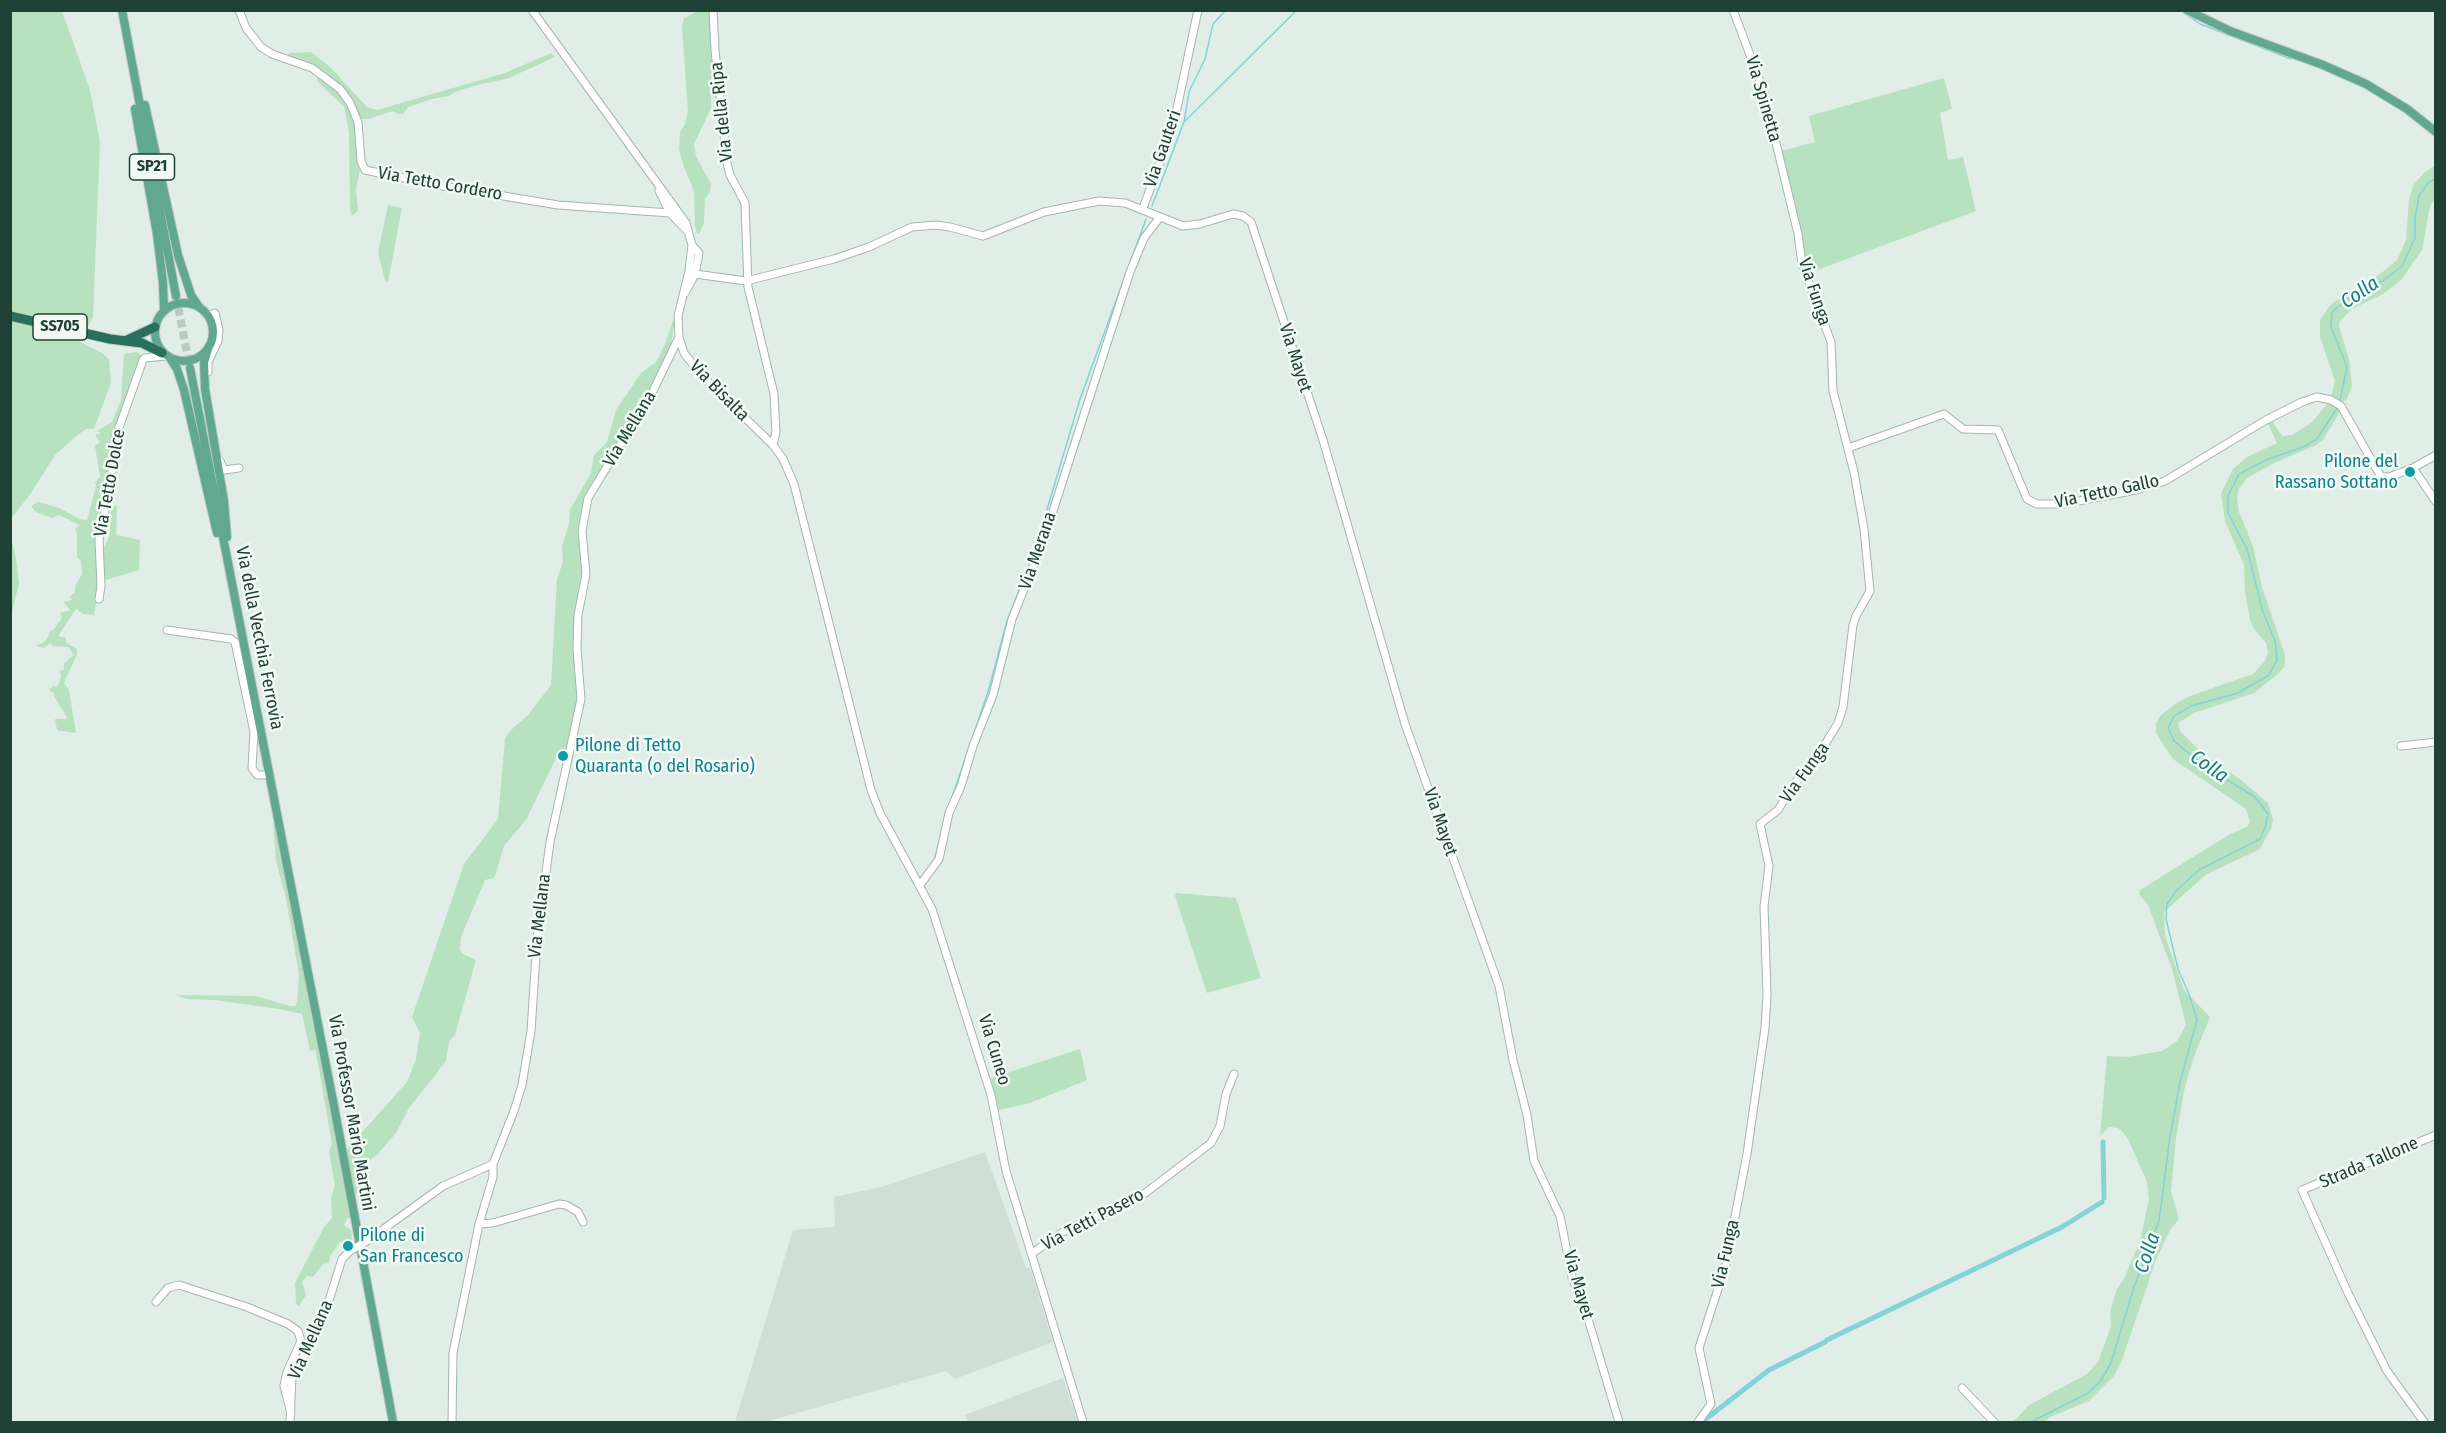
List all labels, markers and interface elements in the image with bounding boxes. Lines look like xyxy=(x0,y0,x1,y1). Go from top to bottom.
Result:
street label: Via Spinetta xyxy=(1740,53,1786,145)
street label: Via della Ripa xyxy=(706,61,738,163)
street label: Via Gauteri xyxy=(1140,107,1186,191)
road number: SP21 xyxy=(130,154,174,180)
street label: Via Tetto Cordero xyxy=(376,162,504,206)
street label: Via Funga xyxy=(1793,255,1835,329)
water label: Colla xyxy=(2336,272,2384,314)
road number: SS705 xyxy=(33,314,87,340)
street label: Via Mayet xyxy=(1274,321,1316,395)
street label: Via Bisalta xyxy=(685,356,753,426)
street label: Via Mellana xyxy=(599,387,661,471)
street label: Via Tetto Dolce xyxy=(90,427,130,539)
place label: Pilone del Rassano Sottano xyxy=(2275,451,2398,494)
marker: Pilone del Rassano Sottano xyxy=(2403,465,2417,479)
street label: Via Tetto Gallo xyxy=(2053,470,2161,514)
street label: Via Merana xyxy=(1015,509,1061,593)
street label: Via della Vecchia Ferrovia xyxy=(231,544,287,732)
place label: Pilone di Tetto Quaranta (o del Rosario) xyxy=(575,735,755,777)
street label: Via Funga xyxy=(1776,738,1834,808)
water label: Colla xyxy=(2185,745,2233,789)
marker: Pilone di Tetto Quaranta (o del Rosario) xyxy=(556,749,570,763)
street label: Via Mayet xyxy=(1418,785,1462,859)
street label: Via Mellana xyxy=(524,873,556,959)
street label: Via Cuneo xyxy=(973,1012,1015,1088)
street label: Via Professor Mario Martini xyxy=(323,1013,379,1213)
street label: Strada Tallone xyxy=(2316,1132,2422,1194)
street label: Via Tetti Pasero xyxy=(1038,1184,1148,1256)
street label: Via Funga xyxy=(1708,1218,1744,1290)
place label: Pilone di San Francesco xyxy=(360,1225,464,1268)
water label: Colla xyxy=(2130,1230,2166,1276)
marker: Pilone di San Francesco xyxy=(341,1239,355,1253)
street label: Via Mayet xyxy=(1558,1248,1598,1322)
street label: Via Mellana xyxy=(284,1297,338,1383)

